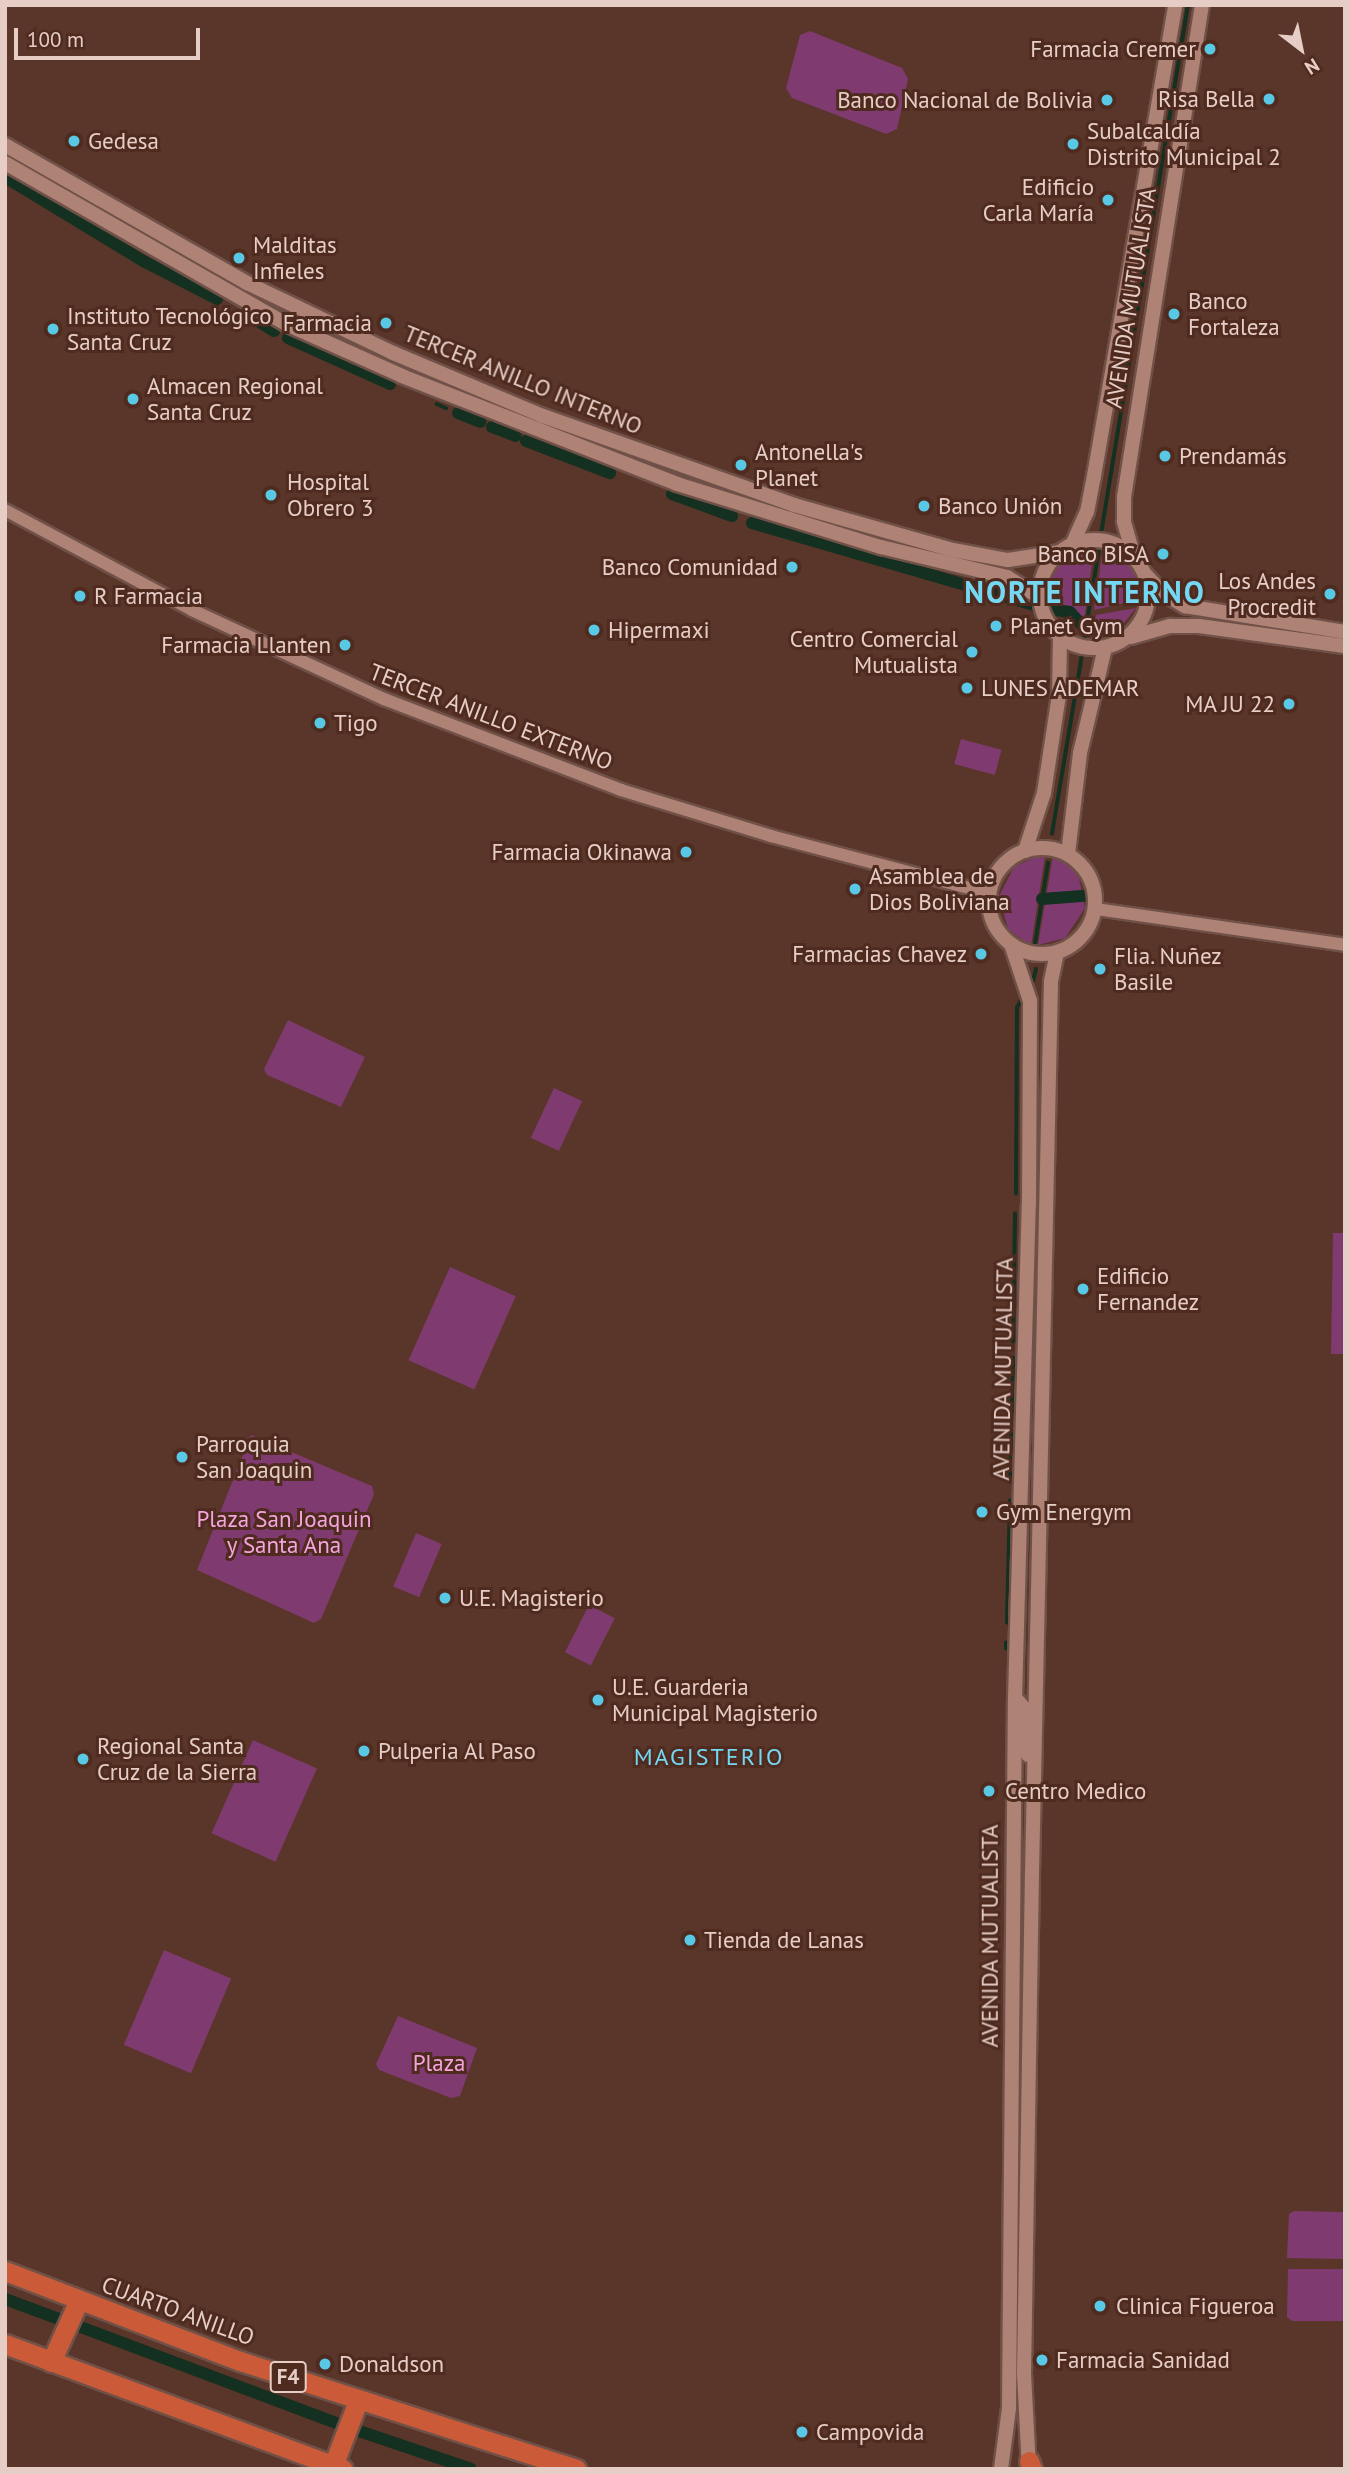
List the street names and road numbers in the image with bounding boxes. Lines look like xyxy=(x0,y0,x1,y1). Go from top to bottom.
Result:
street label: AVENIDA MUTUALISTA xyxy=(1100,185,1162,411)
street label: TERCER ANILLO INTERNO xyxy=(400,319,646,441)
street label: TERCER ANILLO EXTERNO xyxy=(365,658,617,776)
street label: AVENIDA MUTUALISTA xyxy=(987,1257,1019,1481)
street label: AVENIDA MUTUALISTA xyxy=(976,1824,1004,2048)
street label: CUARTO ANILLO xyxy=(98,2270,258,2352)
road number: F4 xyxy=(269,2360,307,2394)

